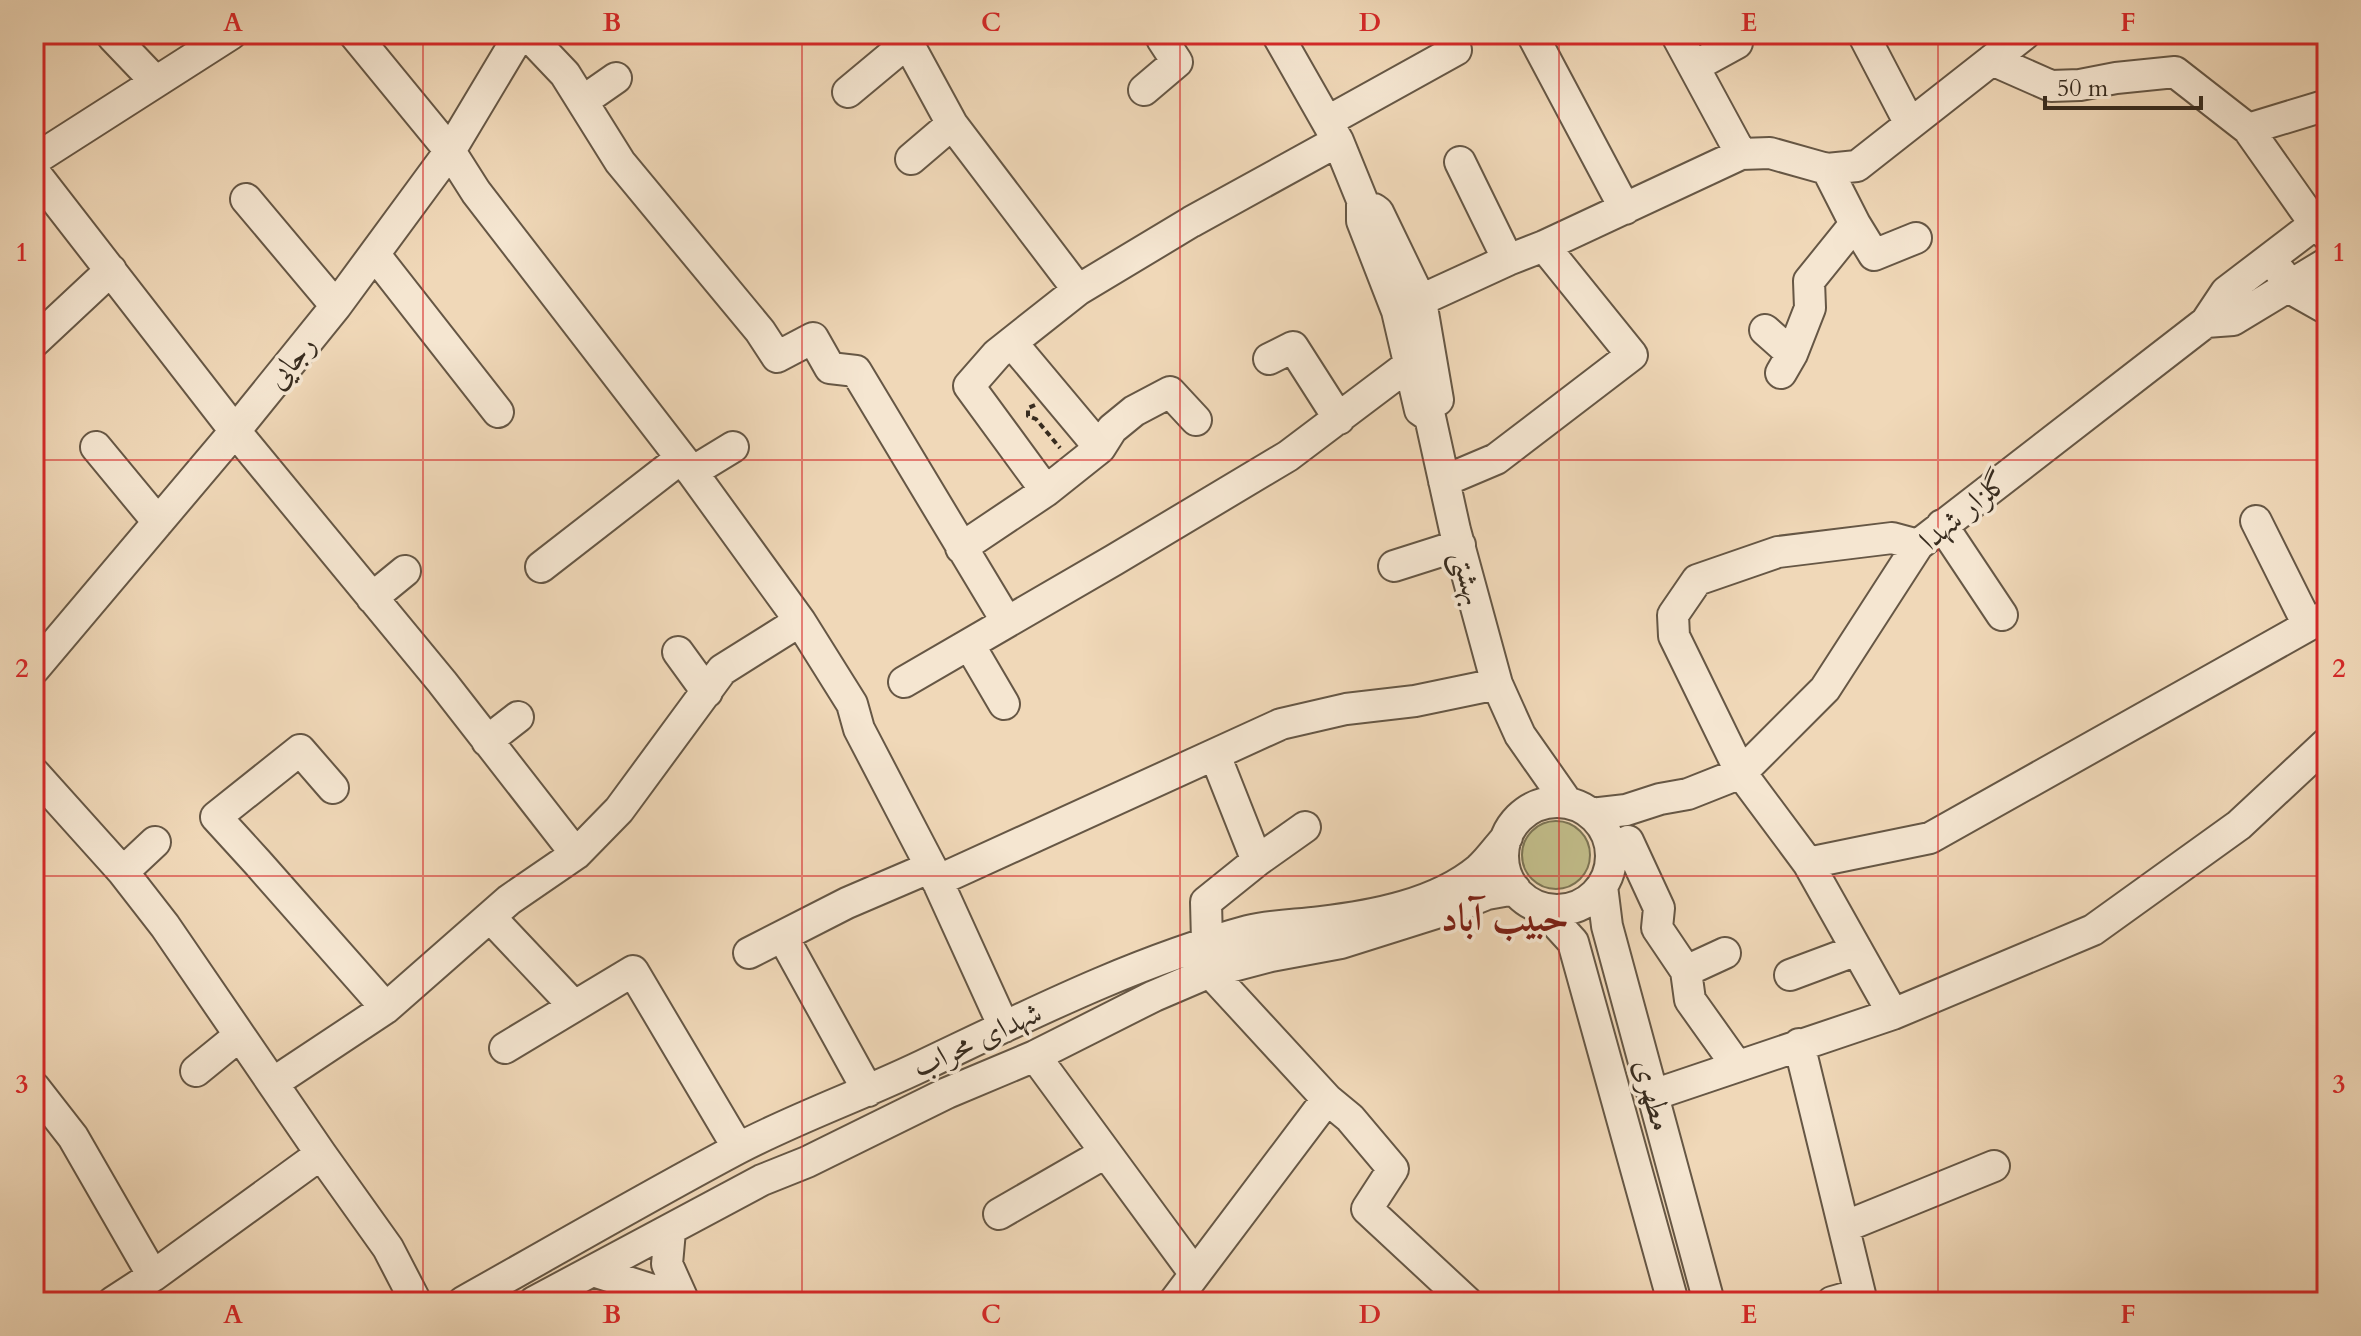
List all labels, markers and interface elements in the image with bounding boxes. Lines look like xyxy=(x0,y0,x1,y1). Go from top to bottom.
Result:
text: A xyxy=(223,5,243,40)
text: B xyxy=(603,5,621,40)
text: C xyxy=(981,5,1001,40)
text: D xyxy=(1359,5,1381,40)
text: E xyxy=(1741,5,1757,40)
text: F xyxy=(2120,5,2136,40)
scale bar xyxy=(2045,60,2201,110)
text: 50 m xyxy=(2057,72,2109,105)
text: 1 xyxy=(15,235,29,270)
text: 1 xyxy=(2332,235,2346,270)
street label: رجایی xyxy=(256,326,326,398)
street label: گلزار شهدا xyxy=(1911,462,2017,560)
street label: بهشتی xyxy=(1440,546,1495,610)
text: 2 xyxy=(15,651,29,686)
text: 2 xyxy=(2332,651,2346,686)
district label: حبیب آباد xyxy=(1441,892,1569,944)
street label: شهدای محراب xyxy=(906,992,1048,1088)
street label: مطهری xyxy=(1624,1054,1682,1136)
text: 3 xyxy=(15,1067,29,1102)
text: 3 xyxy=(2332,1067,2346,1102)
text: A xyxy=(223,1297,243,1332)
text: B xyxy=(603,1297,621,1332)
text: C xyxy=(981,1297,1001,1332)
text: D xyxy=(1359,1297,1381,1332)
text: E xyxy=(1741,1297,1757,1332)
text: F xyxy=(2120,1297,2136,1332)

